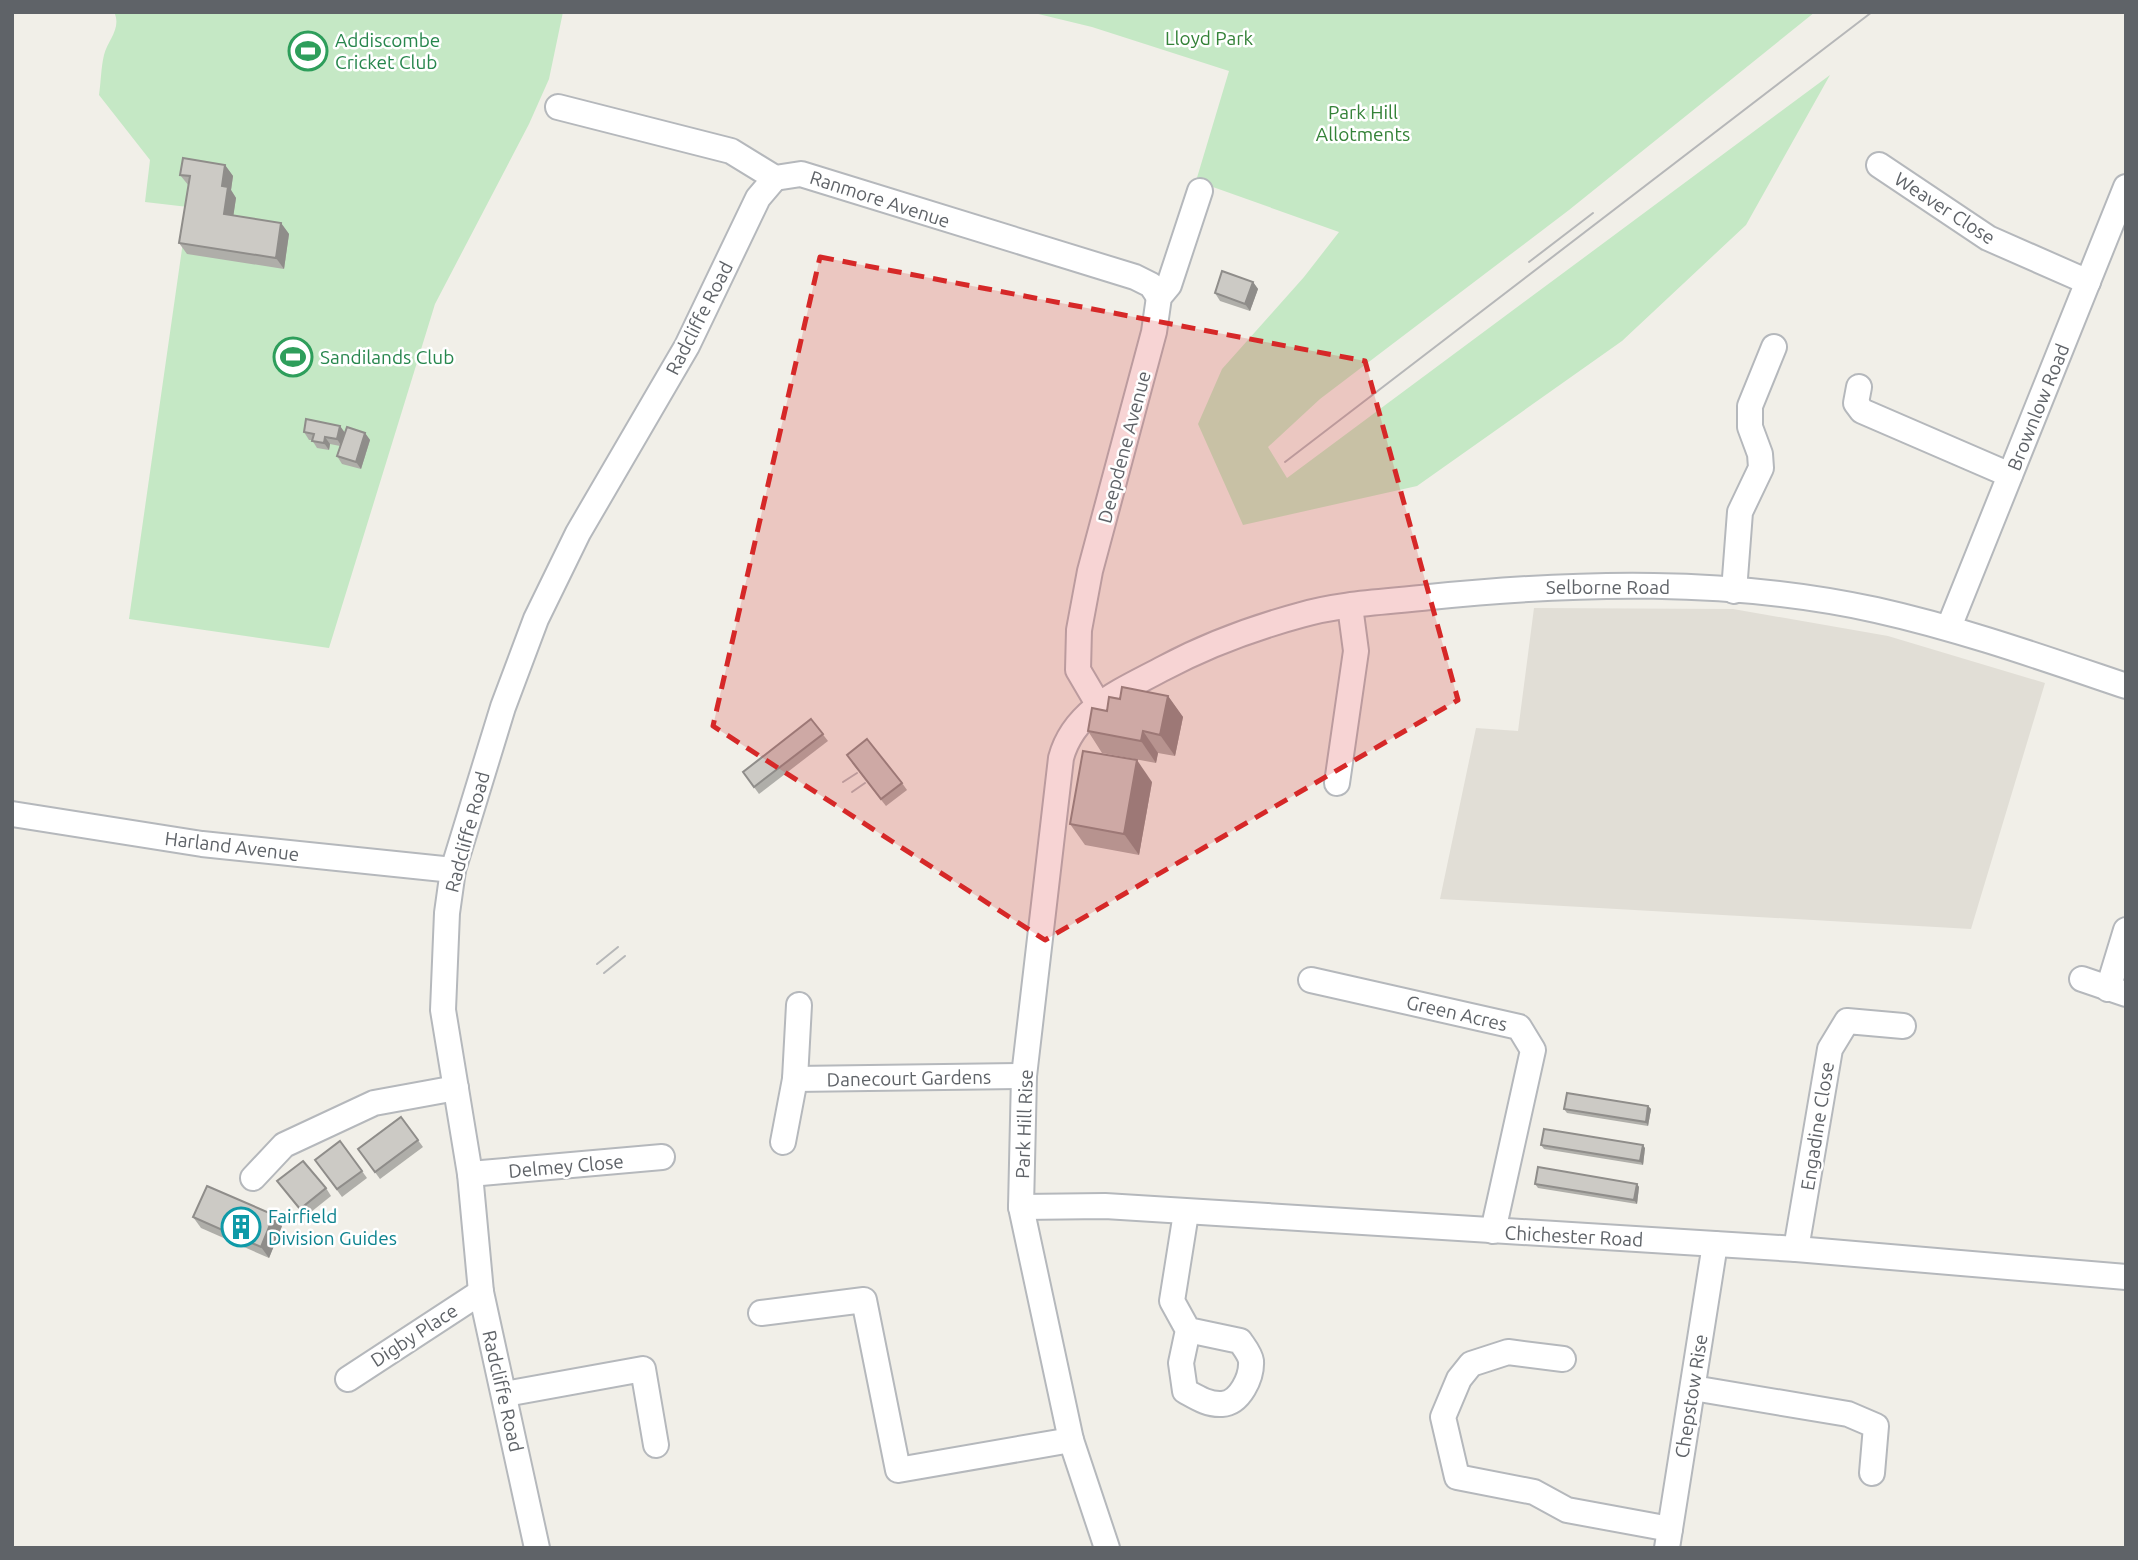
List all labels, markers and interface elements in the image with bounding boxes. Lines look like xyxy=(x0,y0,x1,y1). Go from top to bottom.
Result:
park label: Lloyd Park xyxy=(1165,27,1253,49)
place label: Addiscombe Cricket Club xyxy=(335,29,440,73)
sports icon: Addiscombe Cricket Club xyxy=(287,30,329,72)
park label: Park Hill Allotments xyxy=(1316,101,1410,145)
street label: Ranmore Avenue xyxy=(807,166,953,232)
street label: Weaver Close xyxy=(1891,167,1999,249)
street label: Radcliffe Road xyxy=(661,258,737,378)
sports icon: Sandilands Club xyxy=(272,336,314,378)
street label: Brownlow Road xyxy=(2003,340,2073,474)
place label: Sandilands Club xyxy=(320,346,454,368)
street label: Deepdene Avenue xyxy=(1093,368,1155,526)
street label: Selborne Road xyxy=(1546,576,1670,598)
street label: Radcliffe Road xyxy=(440,769,494,895)
street label: Harland Avenue xyxy=(163,827,301,865)
street label: Green Acres xyxy=(1404,991,1510,1035)
street label: Engadine Close xyxy=(1796,1060,1838,1192)
street label: Danecourt Gardens xyxy=(827,1066,991,1090)
street label: Park Hill Rise xyxy=(1011,1069,1037,1179)
street label: Delmey Close xyxy=(507,1150,625,1182)
place label: Fairfield Division Guides xyxy=(268,1205,397,1249)
building icon: Fairfield Division Guides xyxy=(220,1206,262,1248)
street label: Chichester Road xyxy=(1504,1221,1644,1251)
street label: Digby Place xyxy=(367,1299,461,1371)
street label: Radcliffe Road xyxy=(478,1328,528,1454)
street label: Chepstow Rise xyxy=(1670,1332,1712,1460)

